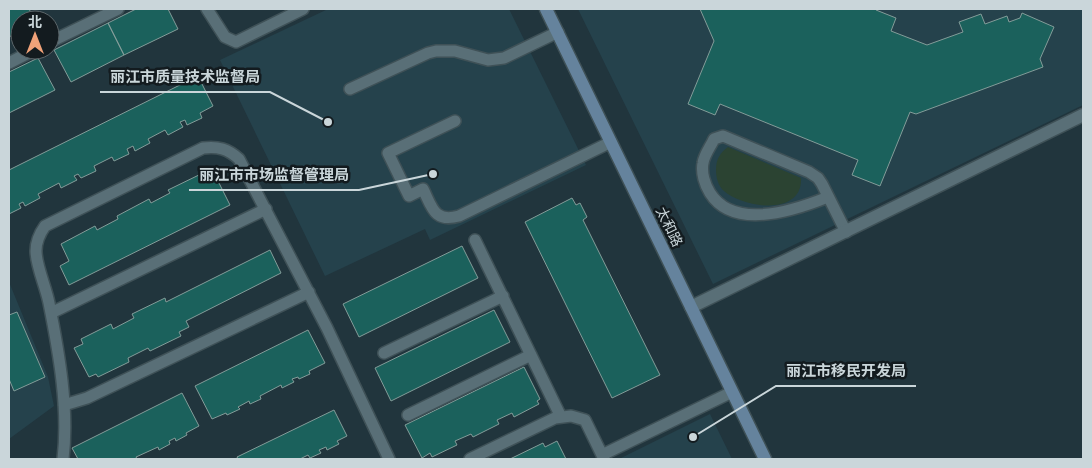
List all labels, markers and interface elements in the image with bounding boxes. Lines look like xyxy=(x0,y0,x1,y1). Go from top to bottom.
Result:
north arrow xyxy=(10,10,60,60)
text: 北 xyxy=(28,14,42,31)
callout: 丽江市质量技术监督局 xyxy=(100,62,270,92)
text: 丽江市质量技术监督局 xyxy=(110,68,260,86)
callout: 丽江市市场监督管理局 xyxy=(189,160,359,190)
text: 丽江市市场监督管理局 xyxy=(199,166,349,184)
street label: 太和路 xyxy=(652,204,686,250)
callout: 丽江市移民开发局 xyxy=(776,356,916,386)
text: 丽江市移民开发局 xyxy=(786,362,906,380)

